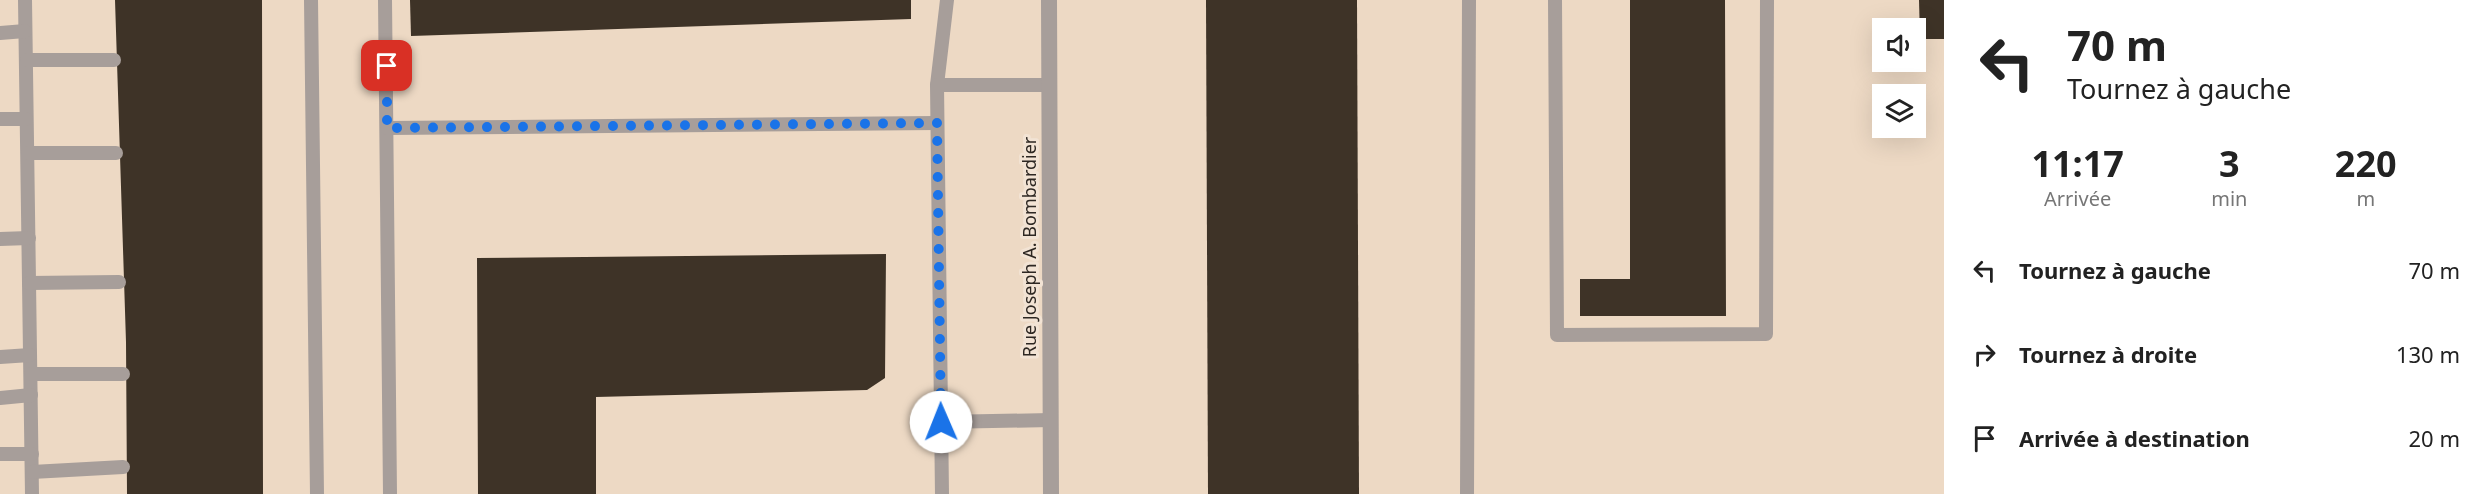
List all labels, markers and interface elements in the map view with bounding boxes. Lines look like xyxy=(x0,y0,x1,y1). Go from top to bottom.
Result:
text: 70 m xyxy=(2067,16,2167,73)
map controls xyxy=(1872,18,1926,138)
button: sound xyxy=(1872,18,1926,72)
icon: left xyxy=(1968,24,2046,102)
pin xyxy=(361,40,412,91)
icon: arrive xyxy=(370,49,403,82)
text: Tournez à gauche xyxy=(2067,70,2291,107)
button: layers xyxy=(1872,84,1926,138)
street label: Rue Joseph A. Bombardier xyxy=(1017,136,1041,357)
text: 11:17 xyxy=(2031,139,2124,188)
text: 3 xyxy=(2219,139,2240,188)
text: 220 xyxy=(2335,139,2397,188)
text: Arrivée xyxy=(2044,185,2111,212)
text: min xyxy=(2211,185,2247,212)
text: m xyxy=(2356,185,2375,212)
icon: left xyxy=(1968,254,2001,287)
text: Tournez à gauche xyxy=(2019,255,2211,285)
text: 70 m xyxy=(2409,255,2460,285)
icon: right xyxy=(1968,338,2001,371)
text: Tournez à droite xyxy=(2019,339,2197,369)
text: 130 m xyxy=(2396,339,2460,369)
position arrow xyxy=(909,390,973,454)
icon: arrive xyxy=(1968,422,2001,455)
text: Arrivée à destination xyxy=(2019,423,2250,453)
text: 20 m xyxy=(2409,423,2460,453)

